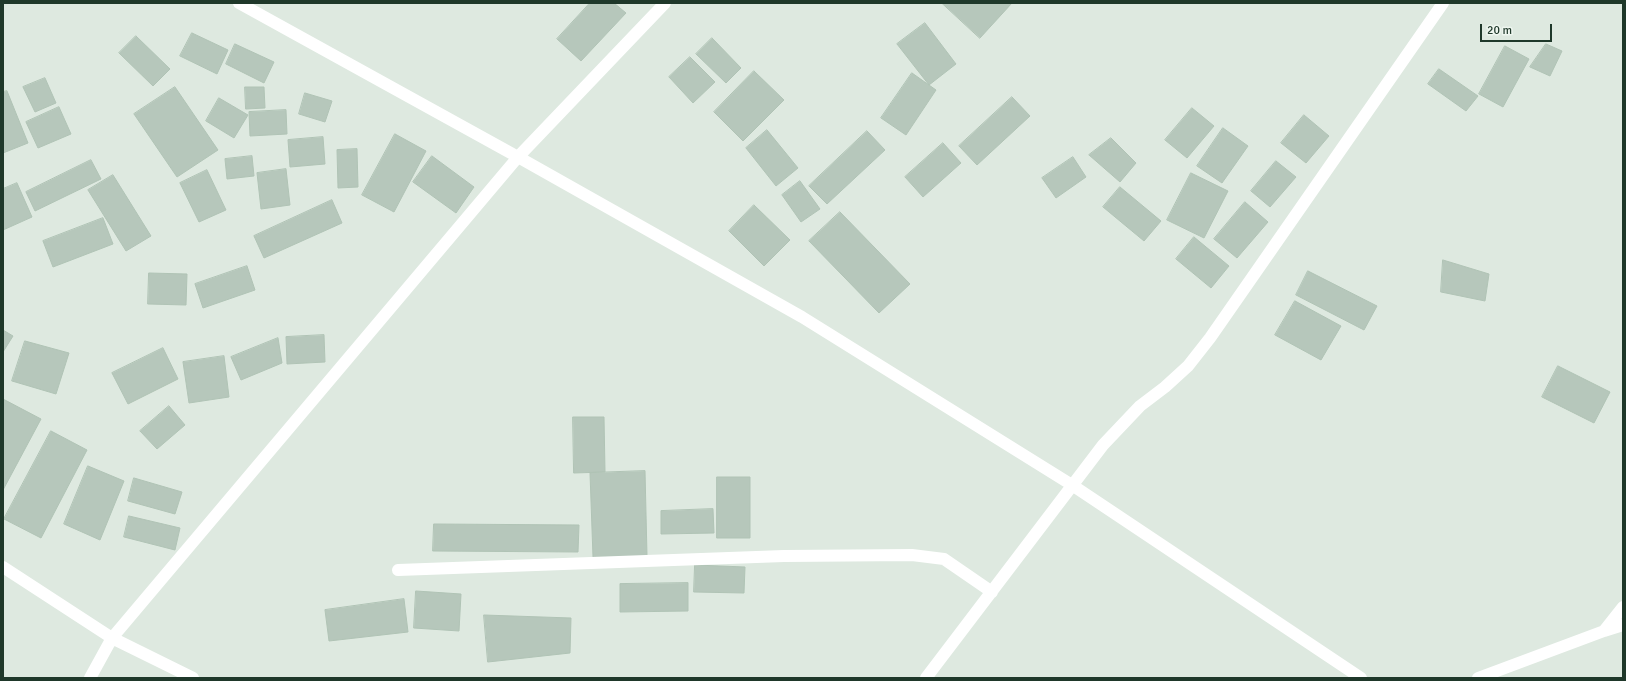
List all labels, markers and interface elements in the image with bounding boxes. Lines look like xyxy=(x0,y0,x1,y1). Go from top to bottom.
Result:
scale bar xyxy=(1482,16,1554,42)
text: 20 m xyxy=(1487,23,1512,38)

